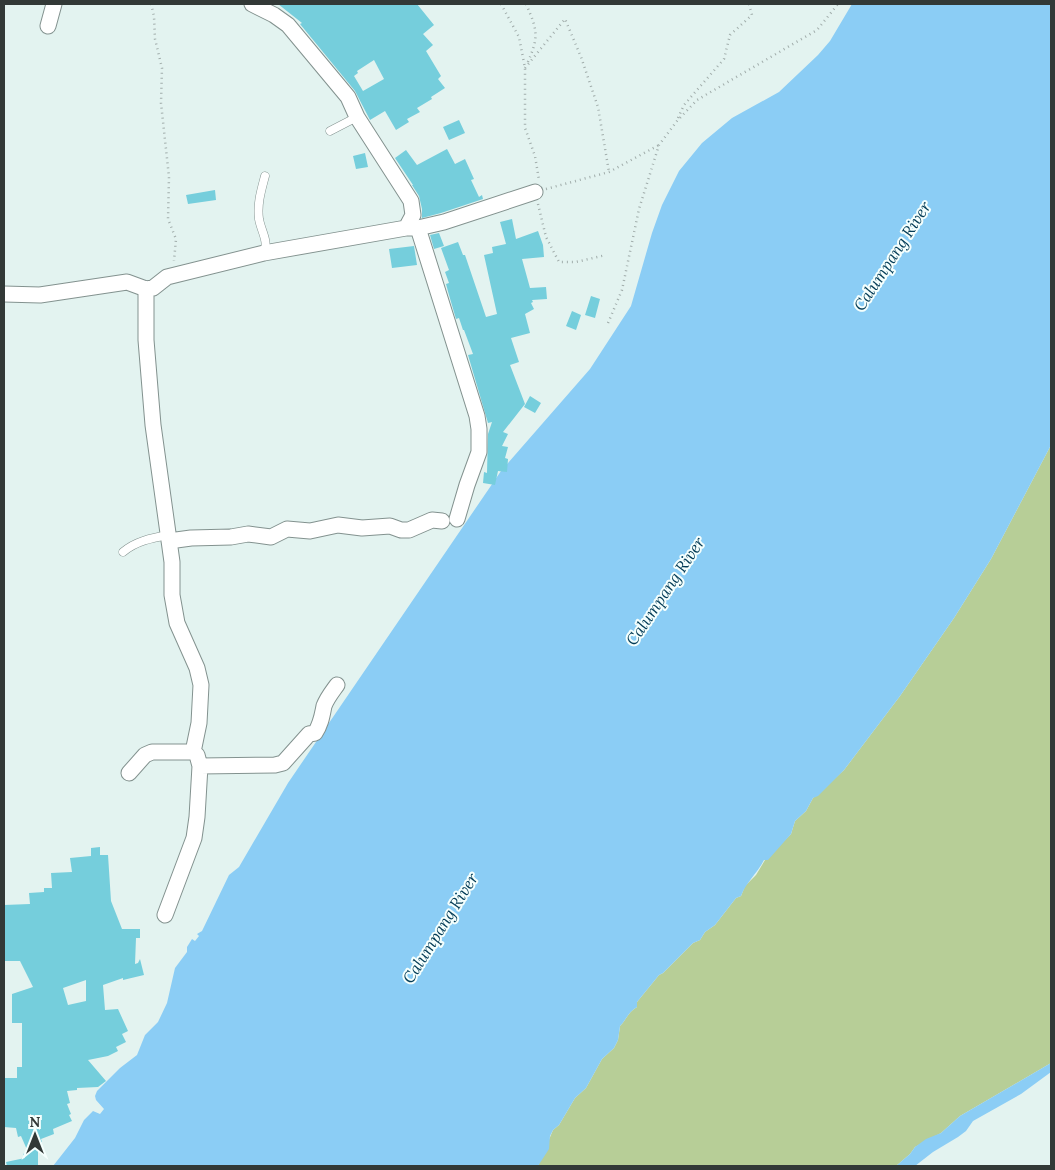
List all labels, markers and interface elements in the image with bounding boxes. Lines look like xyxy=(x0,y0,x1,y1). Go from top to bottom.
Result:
water label: Calumpang River xyxy=(849,197,935,315)
water label: Calumpang River xyxy=(621,532,709,649)
water label: Calumpang River xyxy=(398,868,482,987)
north arrow xyxy=(10,1110,60,1160)
text: N xyxy=(30,1113,41,1131)

